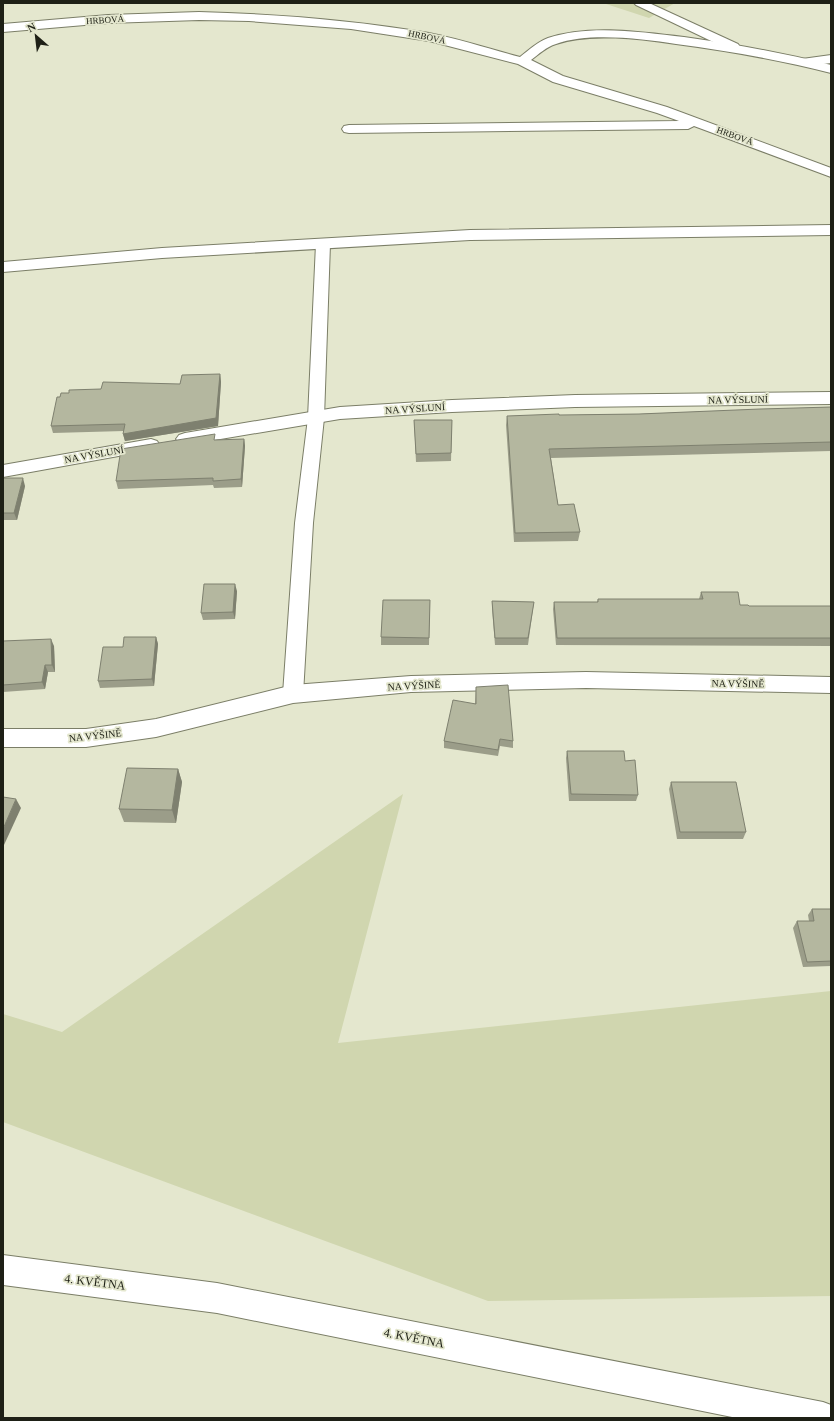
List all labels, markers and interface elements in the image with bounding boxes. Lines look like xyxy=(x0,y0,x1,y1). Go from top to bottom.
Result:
street label: HRBOVÁ xyxy=(86,14,125,26)
north arrow xyxy=(16,16,56,56)
text: N xyxy=(25,20,38,34)
street label: HRBOVÁ xyxy=(407,28,447,46)
street label: HRBOVÁ xyxy=(715,125,755,147)
street label: NA VÝSLUNÍ xyxy=(708,393,769,406)
street label: NA VÝSLUNÍ xyxy=(385,401,446,416)
street label: NA VÝSLUNÍ xyxy=(64,444,125,465)
street label: NA VÝŠINĚ xyxy=(711,678,765,689)
street label: NA VÝŠINĚ xyxy=(387,679,441,692)
street label: NA VÝŠINĚ xyxy=(68,727,122,744)
street label: 4. KVĚTNA xyxy=(64,1271,127,1293)
street label: 4. KVĚTNA xyxy=(383,1325,446,1351)

